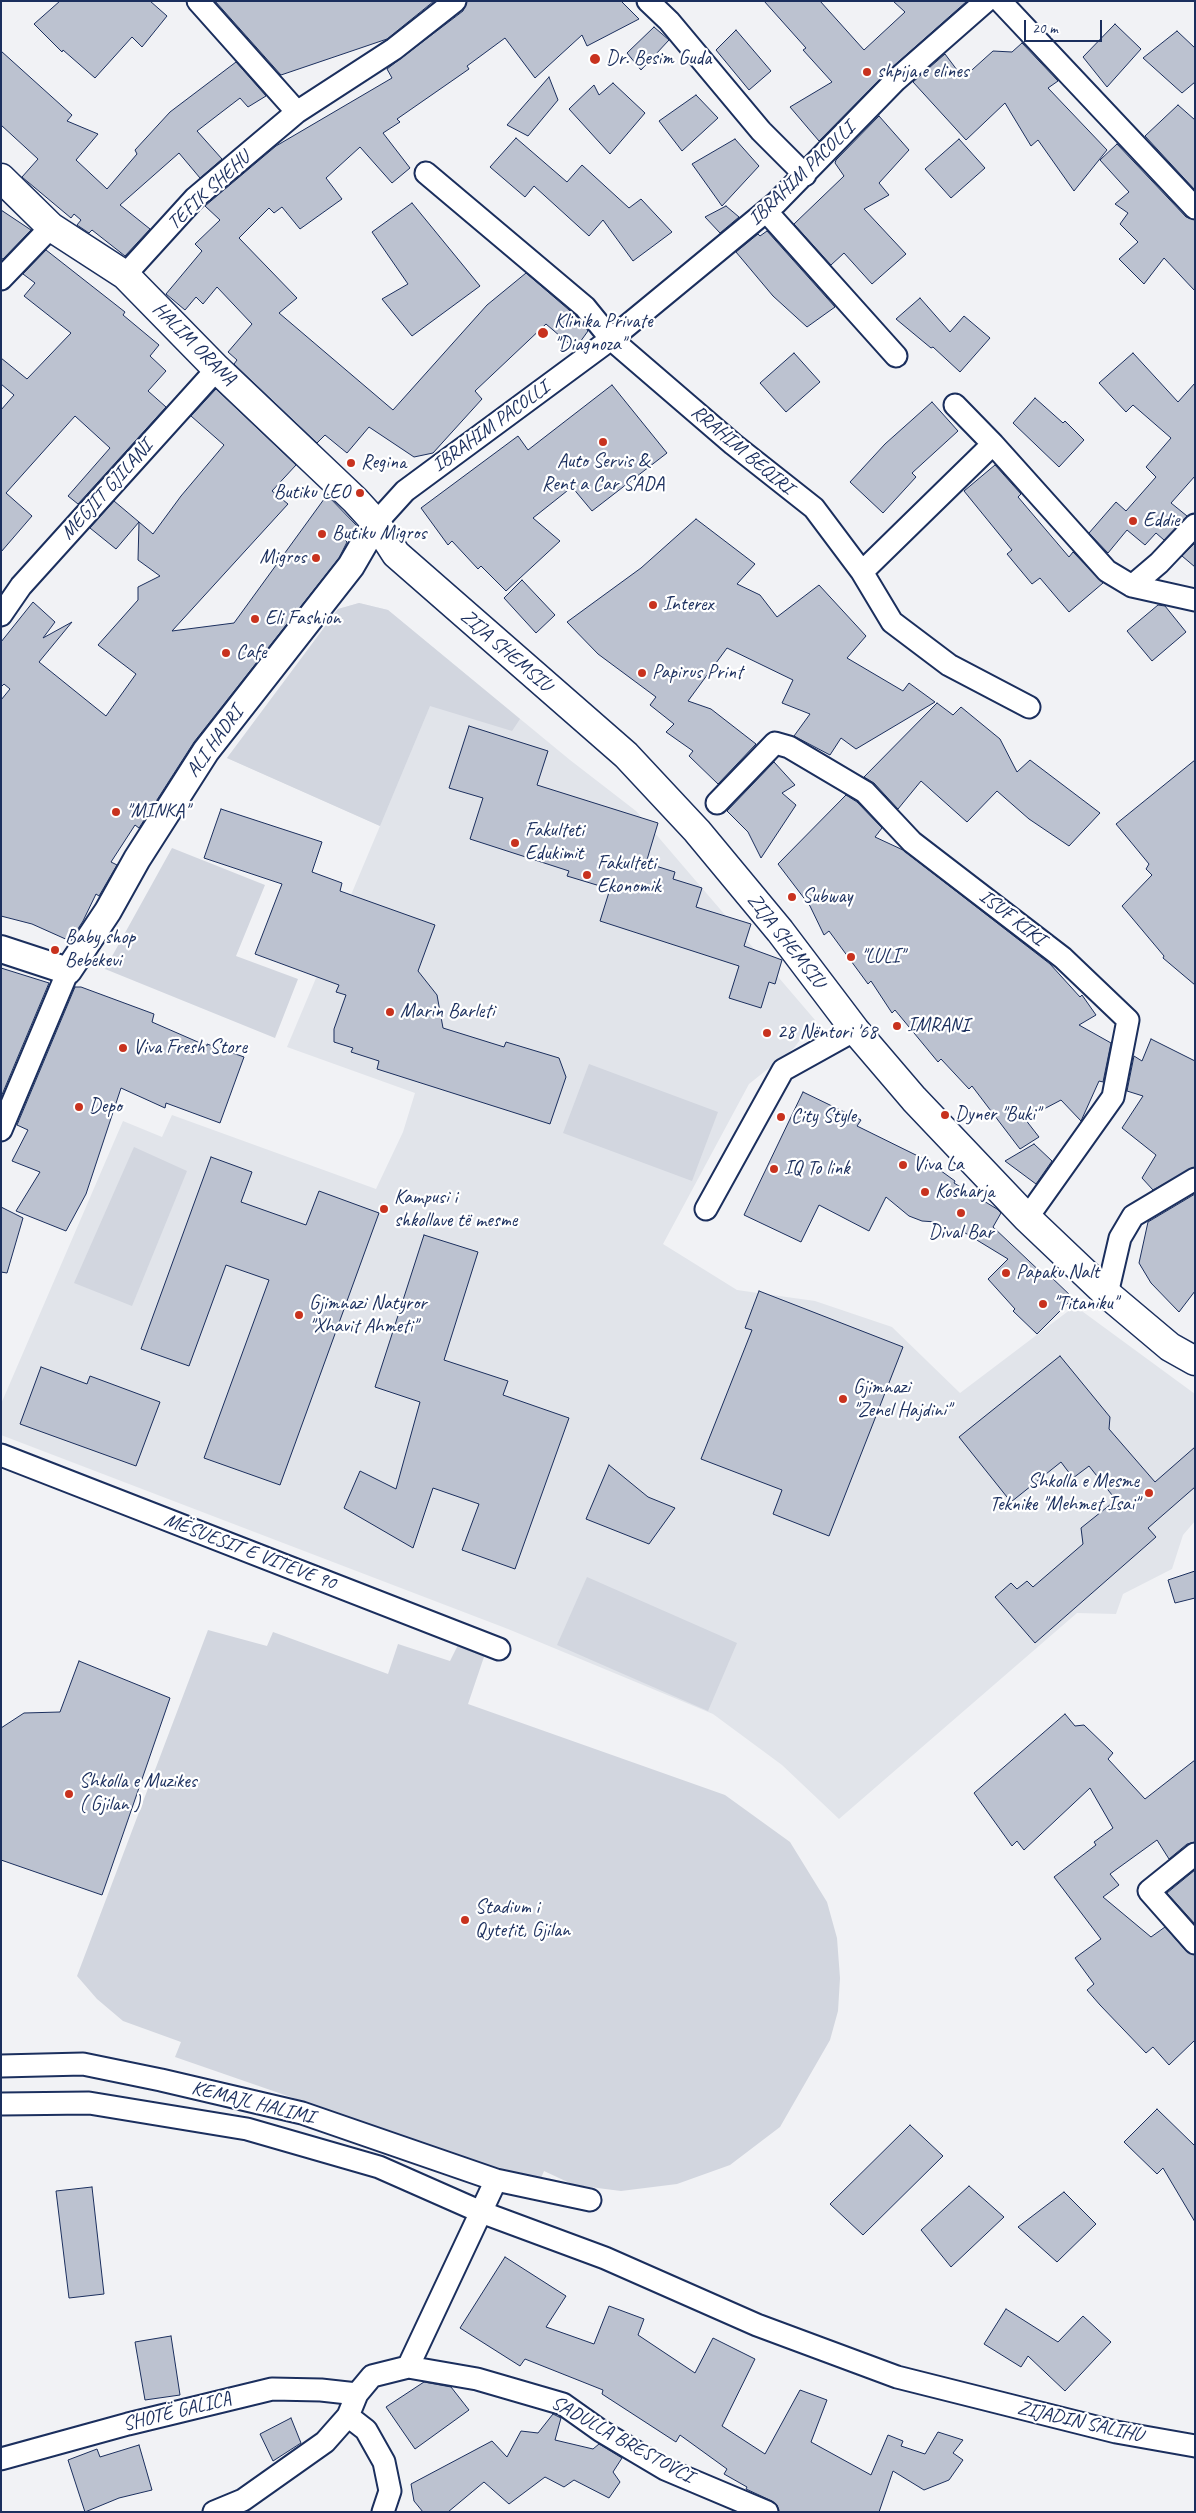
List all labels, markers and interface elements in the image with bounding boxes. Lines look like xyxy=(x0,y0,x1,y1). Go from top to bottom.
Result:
scale bar xyxy=(1026,10,1104,42)
text: 20 m xyxy=(1032,19,1058,38)
place label: Dr. Besim Guda xyxy=(606,47,711,71)
marker: Dr. Besim Guda xyxy=(588,52,602,66)
place label: shpija e elines xyxy=(877,60,969,84)
marker: shpija e elines xyxy=(861,66,873,78)
street label: IBRAHIM PACOLLI xyxy=(744,117,860,231)
street label: TEFIK SHEHU xyxy=(163,147,255,235)
street label: HALIM ORANA xyxy=(147,297,241,391)
place label: Klinika Private "Diagnoza" xyxy=(554,310,652,357)
marker: Klinika Private "Diagnoza" xyxy=(536,326,550,340)
street label: IBRAHIM PACOLLI xyxy=(428,376,554,478)
street label: RRAHIM BEQIRI xyxy=(686,400,798,500)
street label: MEGJIT GJILANI xyxy=(56,435,158,545)
marker: Auto Servis & Rent a Car SADA xyxy=(597,436,609,448)
place label: Auto Servis & Rent a Car SADA xyxy=(542,450,664,497)
place label: Regina xyxy=(361,451,406,475)
marker: Regina xyxy=(345,457,357,469)
place label: Butiku LEO xyxy=(274,481,350,505)
marker: Butiku LEO xyxy=(354,487,366,499)
place label: Eddie xyxy=(1143,509,1180,533)
marker: Eddie xyxy=(1127,515,1139,527)
place label: Butiku Migros xyxy=(332,522,426,546)
marker: Butiku Migros xyxy=(316,528,328,540)
place label: Migros xyxy=(259,546,306,570)
marker: Migros xyxy=(310,552,322,564)
place label: Interex xyxy=(663,593,713,617)
marker: Interex xyxy=(647,599,659,611)
street label: ZIJA SHEMSIU xyxy=(455,605,557,697)
place label: Eli Fashion xyxy=(265,607,340,631)
marker: Eli Fashion xyxy=(249,613,261,625)
place label: Cafe xyxy=(236,641,266,665)
marker: Cafe xyxy=(220,647,232,659)
place label: Papirus Print xyxy=(652,661,743,685)
marker: Papirus Print xyxy=(636,667,648,679)
street label: ALI HADRI xyxy=(181,702,249,782)
place label: "MINKA" xyxy=(126,800,189,824)
marker: "MINKA" xyxy=(110,806,122,818)
place label: Fakulteti Edukimit xyxy=(525,819,584,866)
marker: Fakulteti Edukimit xyxy=(509,837,521,849)
place label: Fakulteti Ekonomik xyxy=(597,852,660,899)
marker: Fakulteti Ekonomik xyxy=(581,869,593,881)
place label: Subway xyxy=(802,885,852,909)
street label: ISUF KIKI xyxy=(974,885,1050,951)
street label: ZIJA SHEMSIU xyxy=(742,889,830,993)
marker: Subway xyxy=(786,891,798,903)
place label: Baby shop Bebekevi xyxy=(65,926,135,973)
marker: Baby shop Bebekevi xyxy=(49,944,61,956)
place label: "LULI" xyxy=(861,945,904,969)
marker: "LULI" xyxy=(845,951,857,963)
place label: Marin Barleti xyxy=(400,1000,494,1024)
marker: Marin Barleti xyxy=(384,1006,396,1018)
place label: IMRANI xyxy=(907,1014,969,1038)
marker: IMRANI xyxy=(891,1020,903,1032)
place label: 28 Nëntori '68 xyxy=(777,1021,877,1045)
marker: 28 Nëntori '68 xyxy=(761,1027,773,1039)
place label: Viva Fresh Store xyxy=(133,1036,247,1060)
marker: Viva Fresh Store xyxy=(117,1042,129,1054)
place label: Depo xyxy=(89,1095,122,1119)
marker: Depo xyxy=(73,1101,85,1113)
place label: Dyner "Buki" xyxy=(955,1103,1040,1127)
place label: City Style xyxy=(791,1105,856,1129)
marker: Dyner "Buki" xyxy=(939,1109,951,1121)
marker: City Style xyxy=(775,1111,787,1123)
place label: Viva La xyxy=(913,1153,963,1177)
place label: IQ To link xyxy=(784,1157,850,1181)
marker: Viva La xyxy=(897,1159,909,1171)
marker: IQ To link xyxy=(768,1163,780,1175)
place label: Kosharja xyxy=(935,1180,994,1204)
place label: Kampusi i shkollave të mesme xyxy=(394,1186,517,1233)
marker: Kosharja xyxy=(919,1186,931,1198)
marker: Kampusi i shkollave të mesme xyxy=(378,1203,390,1215)
marker: Dival Bar xyxy=(955,1207,967,1219)
place label: Dival Bar xyxy=(929,1221,993,1245)
place label: Papaku Nalt xyxy=(1016,1261,1099,1285)
marker: Papaku Nalt xyxy=(1000,1267,1012,1279)
place label: Gjimnazi Natyror "Xhavit Ahmeti" xyxy=(309,1292,427,1339)
place label: "Titaniku" xyxy=(1053,1292,1117,1316)
marker: "Titaniku" xyxy=(1037,1298,1049,1310)
marker: Gjimnazi Natyror "Xhavit Ahmeti" xyxy=(293,1309,305,1321)
place label: Gjimnazi "Zenel Hajdini" xyxy=(853,1376,951,1423)
marker: Gjimnazi "Zenel Hajdini" xyxy=(837,1393,849,1405)
place label: Shkolla e Mesme Teknike ''Mehmet Isai'' xyxy=(990,1470,1139,1517)
marker: Shkolla e Mesme Teknike ''Mehmet Isai'' xyxy=(1143,1487,1155,1499)
street label: MËSUESIT E VITEVE 90 xyxy=(161,1508,339,1596)
place label: Shkolla e Muzikes ( Gjilan ) xyxy=(79,1770,197,1817)
marker: Shkolla e Muzikes ( Gjilan ) xyxy=(63,1788,75,1800)
place label: Stadium i Qytetit, Gjilan xyxy=(475,1896,570,1943)
marker: Stadium i Qytetit, Gjilan xyxy=(459,1914,471,1926)
street label: KEMAJL HALIMI xyxy=(189,2076,317,2130)
street label: SHOTË GALICA xyxy=(120,2387,234,2437)
street label: SADULLA BRESTOVCI xyxy=(547,2391,697,2489)
street label: ZIJADIN SALIHU xyxy=(1015,2396,1145,2448)

